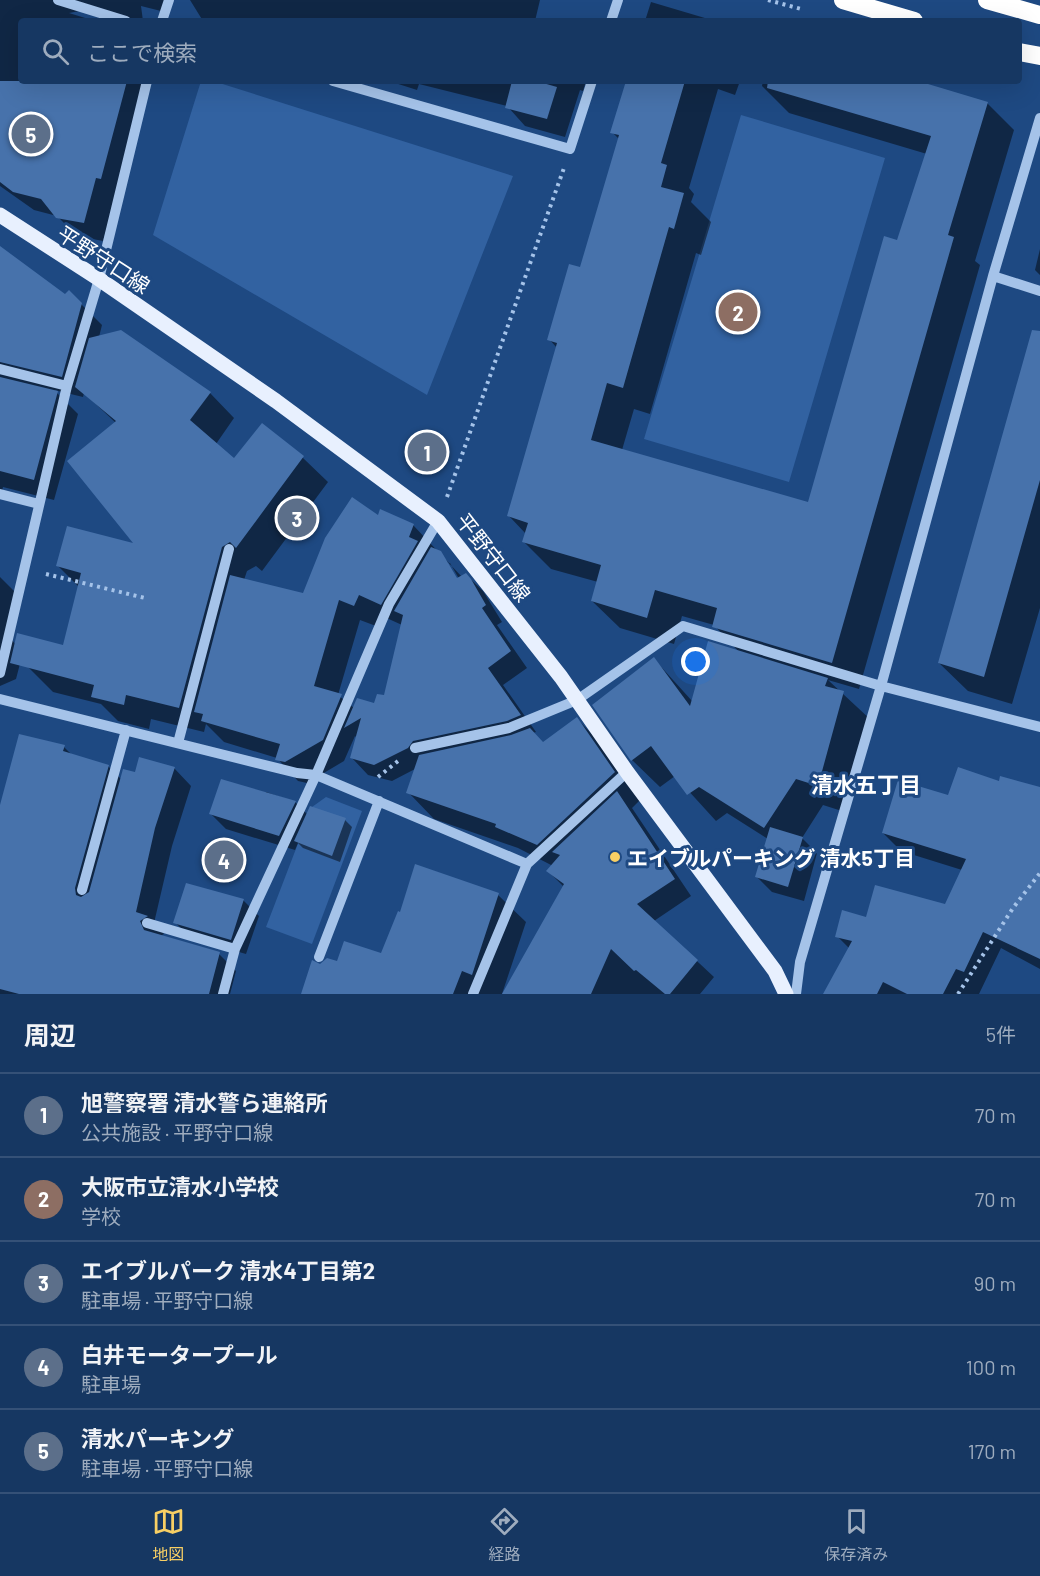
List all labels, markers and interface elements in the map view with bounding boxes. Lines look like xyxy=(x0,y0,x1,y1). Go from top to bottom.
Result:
search box xyxy=(18,18,1022,84)
icon: search xyxy=(39,35,72,68)
text: ここで検索 xyxy=(87,39,197,65)
pin: 5 xyxy=(12,112,51,156)
street label: 平野守口線 xyxy=(53,220,155,298)
pin: 2 xyxy=(718,290,758,334)
pin: 1 xyxy=(408,430,446,474)
pin: 3 xyxy=(278,496,316,540)
street label: 平野守口線 xyxy=(452,508,536,606)
your location xyxy=(681,647,710,676)
district label: 清水五丁目 xyxy=(811,771,921,797)
pin: 4 xyxy=(204,838,244,882)
place label: エイブルパーキング 清水5丁目 xyxy=(627,845,915,870)
marker: エイブルパーキング 清水5丁目 xyxy=(608,850,622,864)
text: 周辺 xyxy=(24,1019,76,1050)
text: 5件 xyxy=(986,1022,1016,1046)
text: 旭警察署 清水警ら連絡所 xyxy=(81,1089,327,1115)
text: 1 xyxy=(40,1103,47,1127)
text: 70 m xyxy=(975,1103,1016,1127)
text: 公共施設 · 平野守口線 xyxy=(81,1120,273,1144)
text: 大阪市立清水小学校 xyxy=(81,1173,279,1199)
text: 2 xyxy=(38,1187,49,1211)
text: 70 m xyxy=(975,1187,1016,1211)
text: 学校 xyxy=(81,1204,121,1228)
text: エイブルパーク 清水4丁目第2 xyxy=(81,1257,375,1283)
text: 3 xyxy=(38,1271,49,1295)
text: 90 m xyxy=(974,1271,1016,1295)
text: 駐車場 · 平野守口線 xyxy=(81,1288,253,1312)
text: 白井モータープール xyxy=(81,1341,278,1367)
text: 4 xyxy=(37,1355,50,1379)
text: 100 m xyxy=(966,1355,1016,1379)
text: 駐車場 xyxy=(81,1372,141,1396)
text: 清水パーキング xyxy=(81,1425,234,1451)
text: 5 xyxy=(38,1439,49,1463)
text: 170 m xyxy=(968,1439,1016,1463)
text: 駐車場 · 平野守口線 xyxy=(81,1456,253,1480)
tab: 地図 xyxy=(152,1505,185,1565)
tab: 経路 xyxy=(488,1505,521,1565)
tab: 保存済み xyxy=(824,1505,888,1565)

